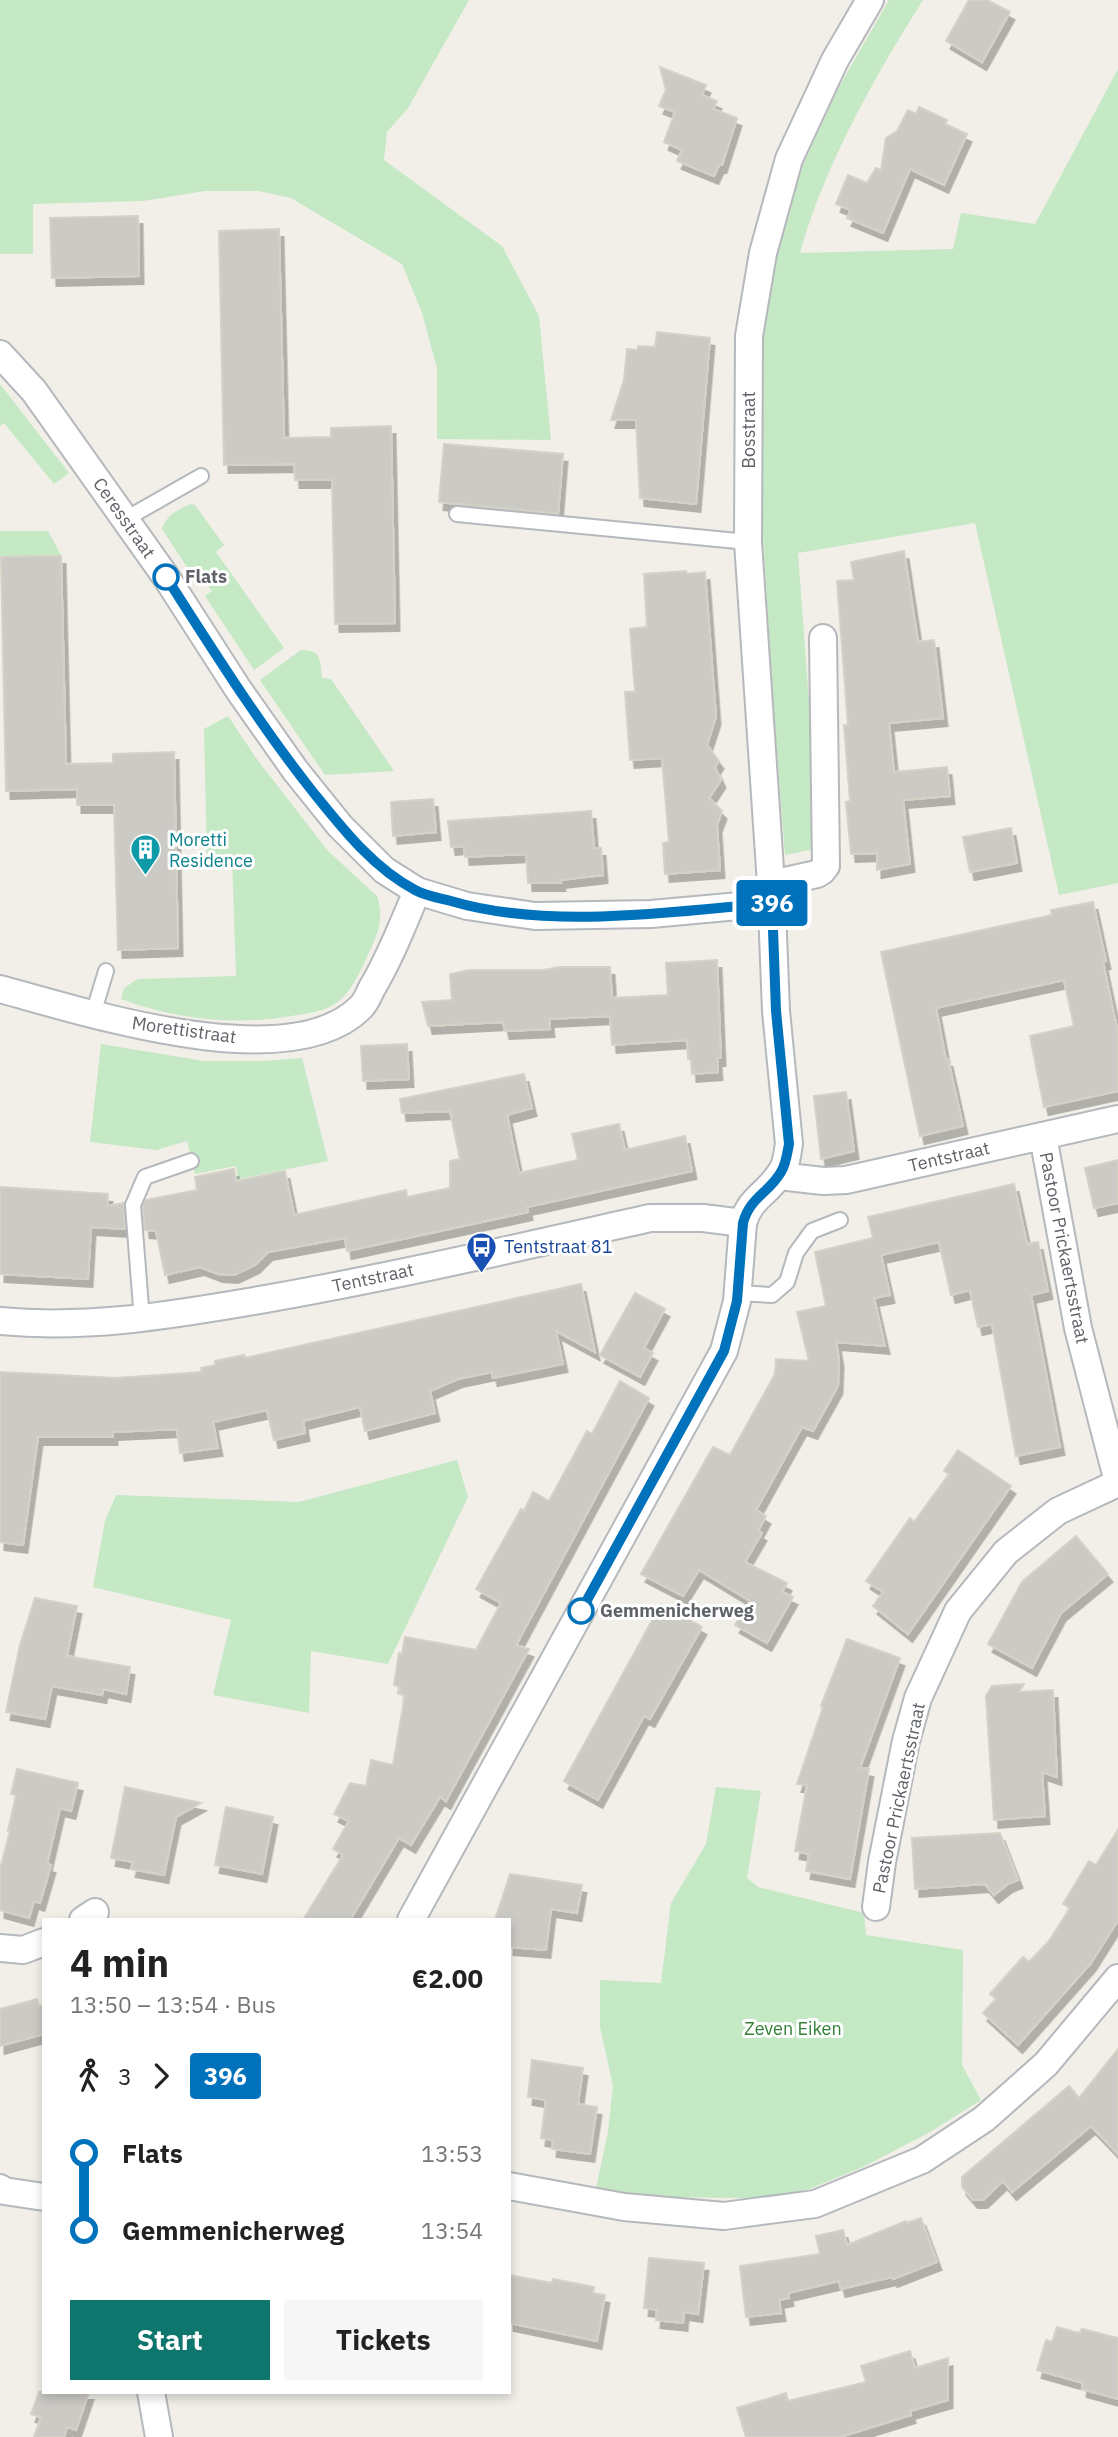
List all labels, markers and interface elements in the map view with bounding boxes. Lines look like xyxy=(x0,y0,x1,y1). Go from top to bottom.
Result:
street label: Bosstraat xyxy=(737,391,760,469)
street label: Ceresstraat xyxy=(88,473,161,562)
marker: Flats xyxy=(153,564,179,590)
place label: Flats xyxy=(185,565,227,588)
place label: Moretti Residence xyxy=(169,828,253,872)
building icon: Moretti Residence xyxy=(129,833,163,877)
line badge: 396 xyxy=(732,880,812,926)
text: 396 xyxy=(750,887,794,919)
street label: Morettistraat xyxy=(130,1011,238,1048)
street label: Tentstraat xyxy=(906,1136,992,1177)
street label: Pastoor Prickaertsstraat xyxy=(1035,1150,1094,1346)
bus stop icon: Tentstraat 81 xyxy=(464,1230,498,1274)
place label: Tentstraat 81 xyxy=(504,1235,612,1258)
street label: Tentstraat xyxy=(330,1258,416,1297)
marker: Gemmenicherweg xyxy=(568,1598,594,1624)
place label: Gemmenicherweg xyxy=(600,1599,754,1622)
street label: Pastoor Prickaertsstraat xyxy=(867,1700,930,1896)
text: 4 min xyxy=(70,1938,169,1987)
text: €2.00 xyxy=(412,1961,483,1995)
text: 13:50 – 13:54 · Bus xyxy=(70,1989,276,2019)
park label: Zeven Eiken xyxy=(744,2017,842,2040)
icon: walk xyxy=(70,2057,108,2095)
icon: forward xyxy=(142,2057,180,2095)
text: 396 xyxy=(204,2060,247,2092)
text: 3 xyxy=(118,2061,132,2091)
text: Flats xyxy=(122,2136,183,2170)
text: 13:53 xyxy=(421,2138,483,2168)
text: Gemmenicherweg xyxy=(122,2213,344,2247)
text: 13:54 xyxy=(421,2215,483,2245)
button: Start xyxy=(70,2300,270,2380)
button: Tickets xyxy=(284,2300,483,2380)

